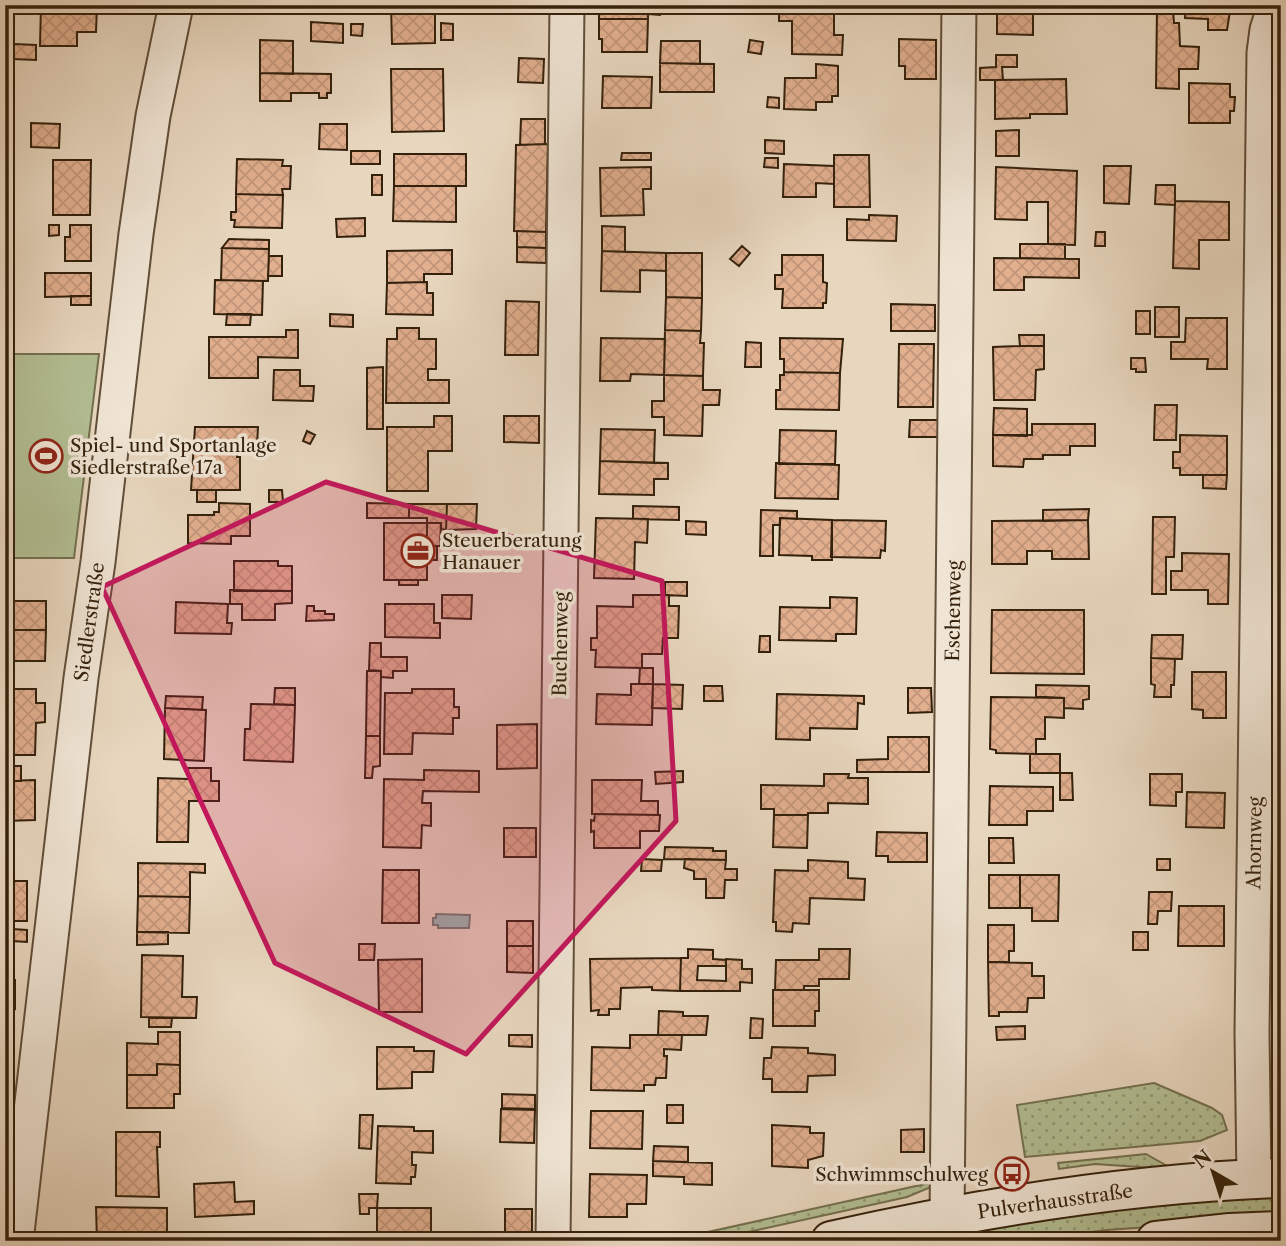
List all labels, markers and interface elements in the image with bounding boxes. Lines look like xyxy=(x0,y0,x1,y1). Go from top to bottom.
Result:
place label: Spiel- und Sportanlage Siedlerstraße 17a xyxy=(70,434,277,479)
sports icon: Spiel- und Sportanlage Siedlerstraße 17a xyxy=(27,437,65,475)
place label: Steuerberatung Hanauer xyxy=(442,529,582,574)
office icon: Steuerberatung Hanauer xyxy=(399,532,437,570)
street label: Eschenweg xyxy=(941,559,966,662)
street label: Siedlerstraße xyxy=(70,561,109,683)
street label: Buchenweg xyxy=(548,590,573,697)
street label: Ahornweg xyxy=(1242,795,1267,891)
north arrow xyxy=(1178,1138,1248,1208)
text: N xyxy=(1189,1145,1216,1173)
bus stop icon: Schwimmschulweg xyxy=(993,1155,1031,1193)
place label: Schwimmschulweg xyxy=(815,1163,989,1186)
street label: Pulverhausstraße xyxy=(976,1179,1134,1224)

